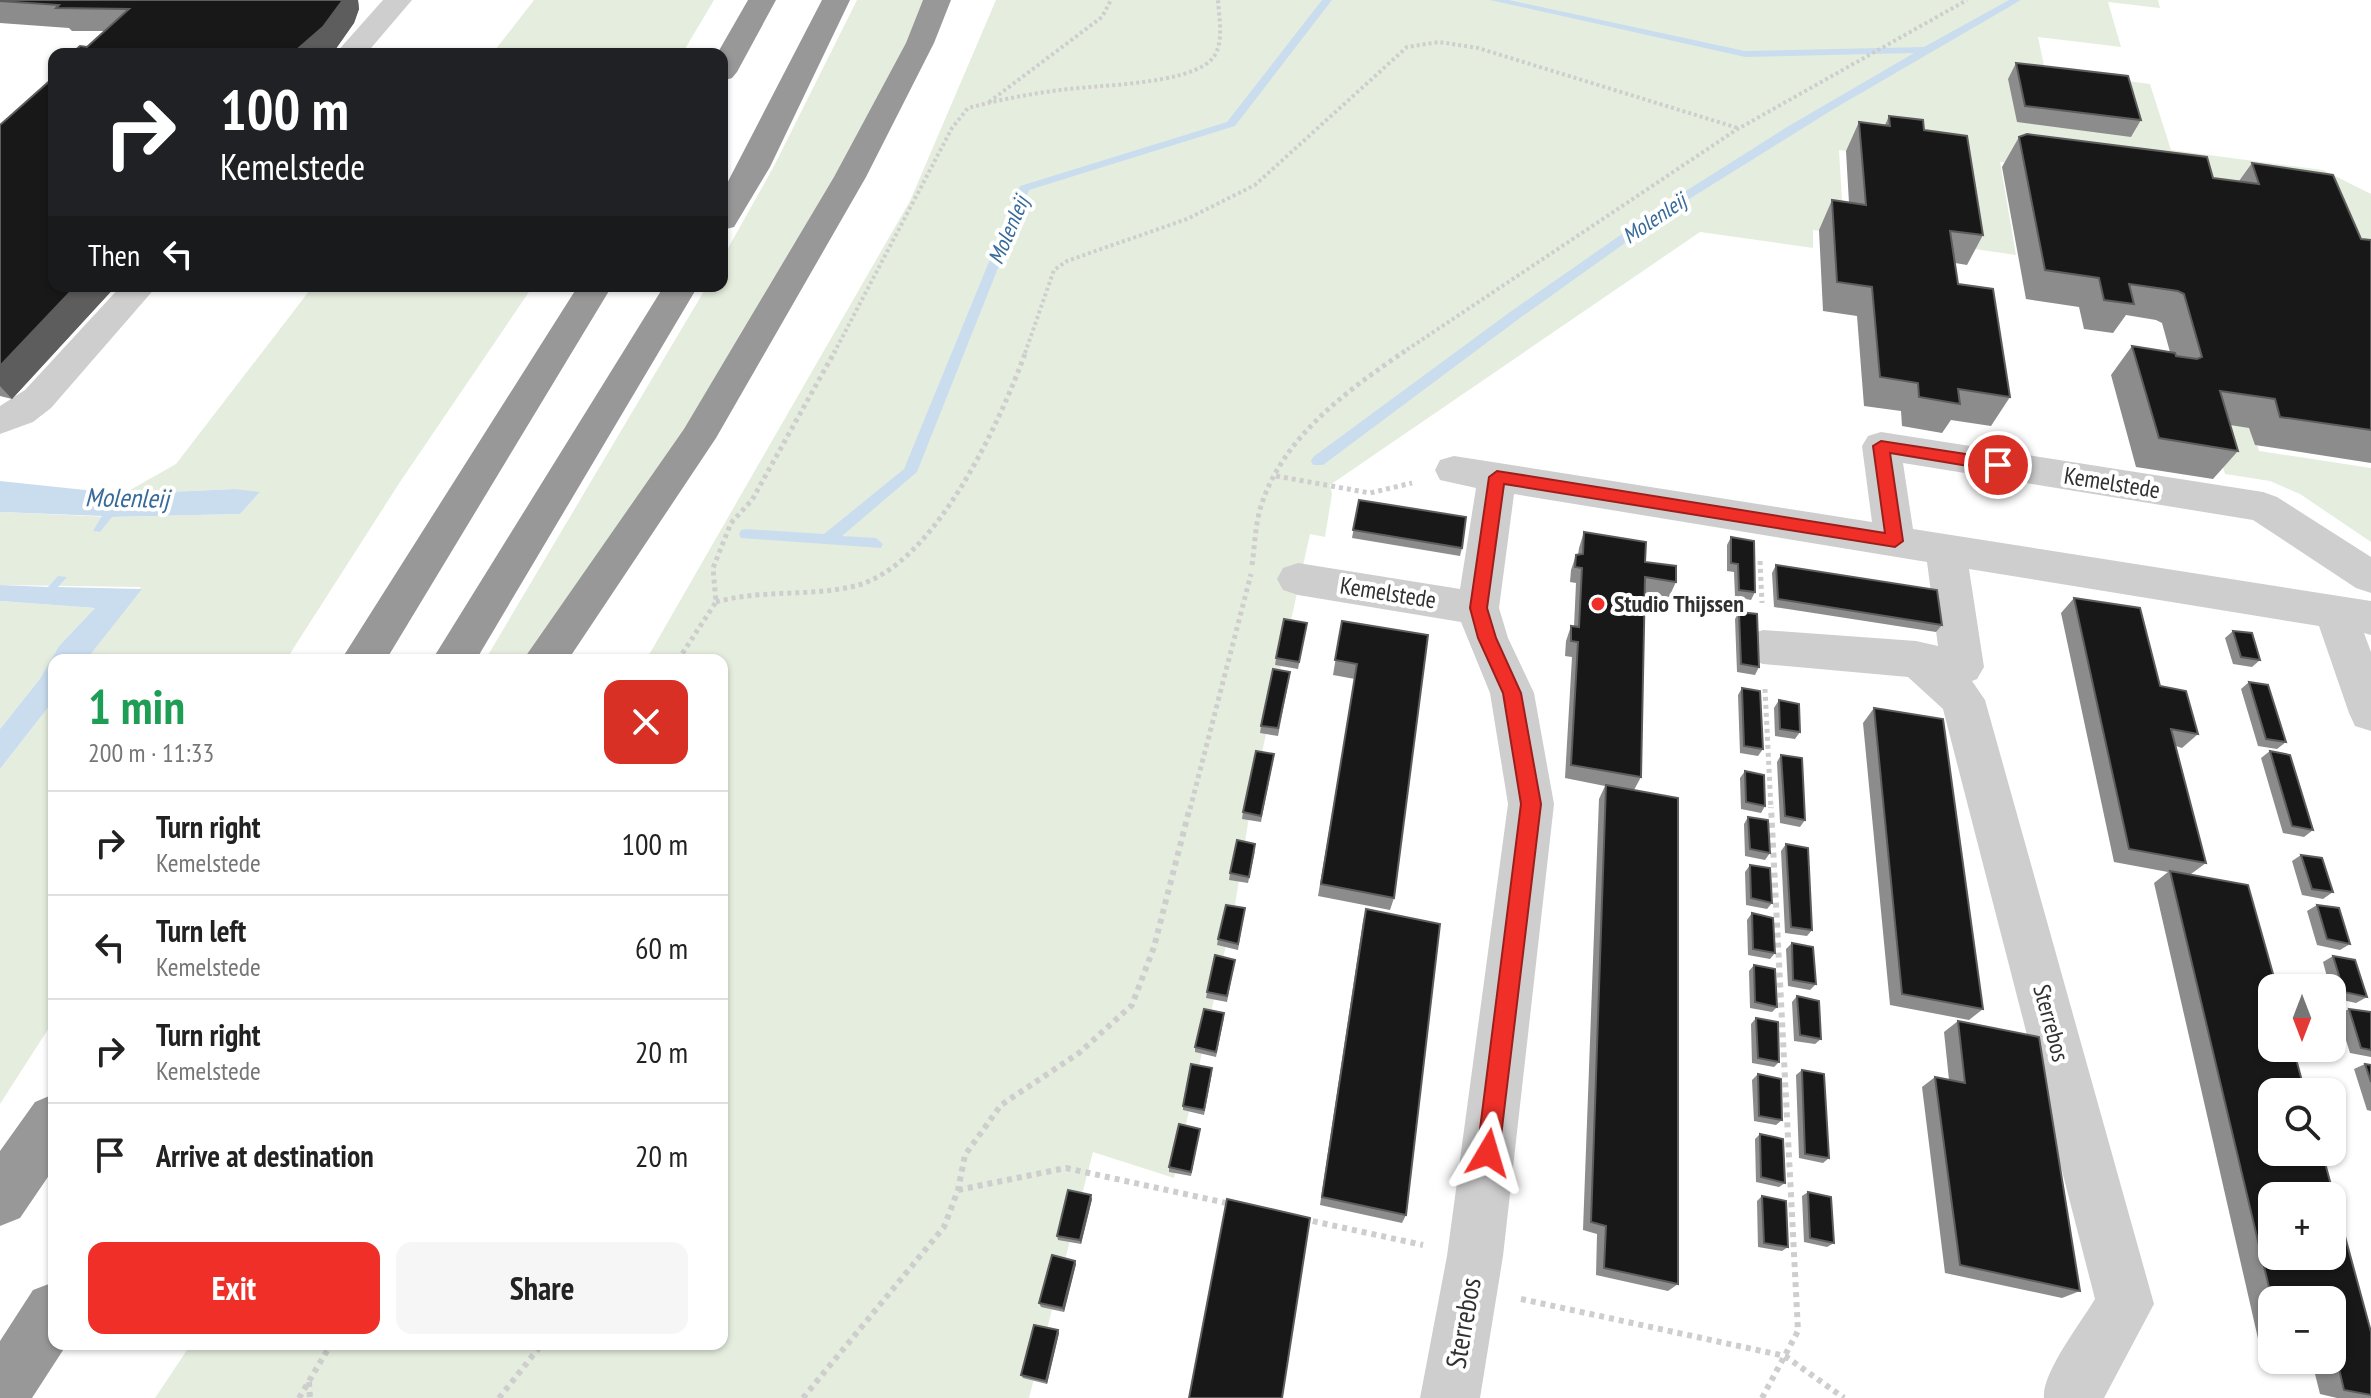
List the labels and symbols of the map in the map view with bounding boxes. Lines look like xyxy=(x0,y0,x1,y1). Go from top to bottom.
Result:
water label: Molenleij xyxy=(1617,185,1694,249)
water label: Molenleij xyxy=(981,189,1036,268)
pin xyxy=(1964,431,2032,499)
street label: Kemelstede xyxy=(2062,460,2162,505)
water label: Molenleij xyxy=(85,480,173,515)
street label: Kemelstede xyxy=(1338,570,1438,615)
place label: Studio Thijssen xyxy=(1614,588,1744,619)
marker: Studio Thijssen xyxy=(1589,595,1607,613)
north arrow xyxy=(2258,974,2346,1062)
street label: Sterrebos xyxy=(2026,981,2077,1065)
position arrow xyxy=(1446,1111,1530,1195)
street label: Sterrebos xyxy=(1436,1275,1489,1371)

